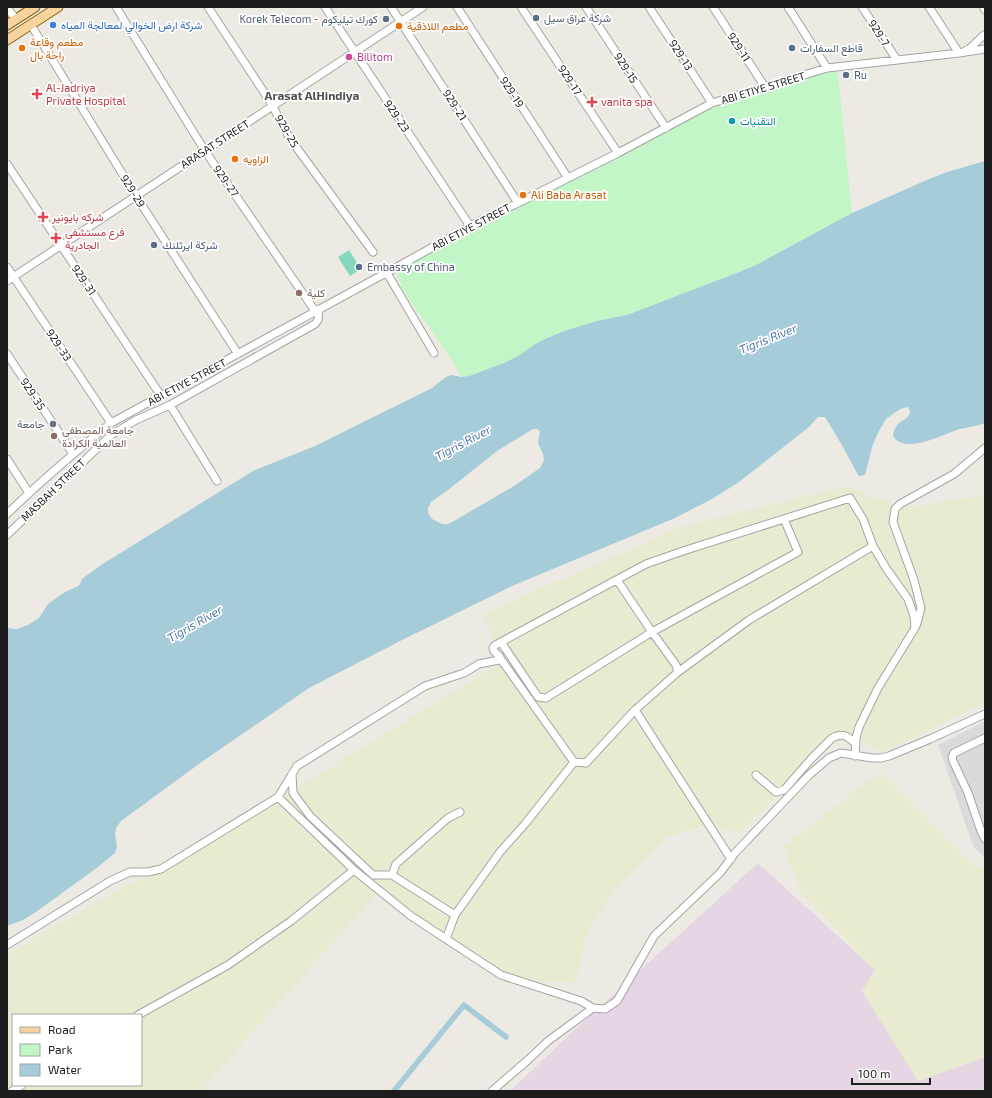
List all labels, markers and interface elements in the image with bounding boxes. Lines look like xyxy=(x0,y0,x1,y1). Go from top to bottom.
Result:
place label: شركة عراق سيل xyxy=(544,11,612,25)
place label: Korek Telecom - كورك تيليكوم xyxy=(239,12,378,27)
marker: شركة عراق سيل xyxy=(531,13,541,23)
marker: Korek Telecom - كورك تيليكوم xyxy=(381,14,391,24)
street label: 929-7 xyxy=(866,17,893,49)
place label: شركة ارض الخوالي لمعالجة المياه xyxy=(61,18,203,35)
place label: مطعم اللاذقية xyxy=(407,19,468,34)
marker: شركة ارض الخوالي لمعالجة المياه xyxy=(48,20,58,30)
marker: مطعم اللاذقية xyxy=(394,21,404,31)
street label: 929-11 xyxy=(725,30,754,64)
place label: مطعم وقاعة راحة بال xyxy=(30,35,83,62)
street label: 929-13 xyxy=(667,37,696,72)
place label: قاطع السفارات xyxy=(800,41,863,56)
marker: مطعم وقاعة راحة بال xyxy=(17,43,27,53)
marker: قاطع السفارات xyxy=(787,43,797,53)
place label: Bilitom xyxy=(357,50,393,63)
street label: 929-15 xyxy=(612,50,641,85)
marker: Bilitom xyxy=(344,52,354,62)
street label: 929-17 xyxy=(556,62,585,98)
street label: ABI ETIYE STREET xyxy=(719,68,807,107)
place label: Ru xyxy=(854,68,867,81)
marker: Ru xyxy=(841,70,851,80)
street label: 929-19 xyxy=(498,74,527,110)
place label: Al-Jadriya Private Hospital xyxy=(46,81,127,107)
street label: 929-21 xyxy=(441,87,470,123)
marker: Al-Jadriya Private Hospital xyxy=(31,88,43,100)
district label: Arasat AlHindiya xyxy=(265,88,360,103)
place label: vanita spa xyxy=(601,95,653,108)
marker: vanita spa xyxy=(586,96,598,108)
street label: 929-23 xyxy=(382,97,413,134)
street label: 929-25 xyxy=(273,112,302,150)
place label: التقنيات xyxy=(740,114,776,128)
street label: ARASAT STREET xyxy=(178,116,252,171)
marker: التقنيات xyxy=(727,116,737,126)
place label: الزاويه xyxy=(243,152,269,166)
marker: الزاويه xyxy=(230,154,240,164)
street label: 929-27 xyxy=(211,162,242,199)
street label: 929-29 xyxy=(118,172,149,210)
place label: Ali Baba Arasat xyxy=(531,188,607,201)
marker: Ali Baba Arasat xyxy=(518,190,528,200)
street label: ABI ETIYE STREET xyxy=(429,200,513,253)
place label: شركه بايونير xyxy=(51,210,104,224)
marker: شركه بايونير xyxy=(37,211,49,223)
place label: فرع مستشفى الجادرية xyxy=(65,225,125,252)
marker: فرع مستشفى الجادرية xyxy=(50,232,62,244)
place label: شركة ايرثلنك xyxy=(162,238,218,252)
marker: شركة ايرثلنك xyxy=(149,240,159,250)
place label: Embassy of China xyxy=(367,260,455,273)
street label: 929-31 xyxy=(69,262,99,298)
marker: Embassy of China xyxy=(354,262,364,272)
place label: كلية xyxy=(307,286,325,300)
marker: كلية xyxy=(294,288,304,298)
water label: Tigris River xyxy=(737,320,799,356)
street label: 929-33 xyxy=(44,326,75,363)
street label: ABI ETIYE STREET xyxy=(145,355,229,408)
street label: 929-35 xyxy=(18,375,49,412)
place label: جامعة xyxy=(17,417,45,431)
marker: جامعة xyxy=(48,419,58,429)
water label: Tigris River xyxy=(432,421,493,463)
place label: جامعة المصطفى العالمية الكرادة xyxy=(62,423,134,450)
marker: جامعة المصطفى العالمية الكرادة xyxy=(49,431,59,441)
street label: MASBAH STREET xyxy=(18,455,88,524)
water label: Tigris River xyxy=(165,602,225,644)
legend xyxy=(12,1014,142,1086)
text: Road xyxy=(48,1022,76,1036)
text: Park xyxy=(48,1042,73,1056)
scale bar xyxy=(852,1060,930,1086)
text: Water xyxy=(48,1062,82,1076)
text: 100 m xyxy=(858,1066,890,1080)

